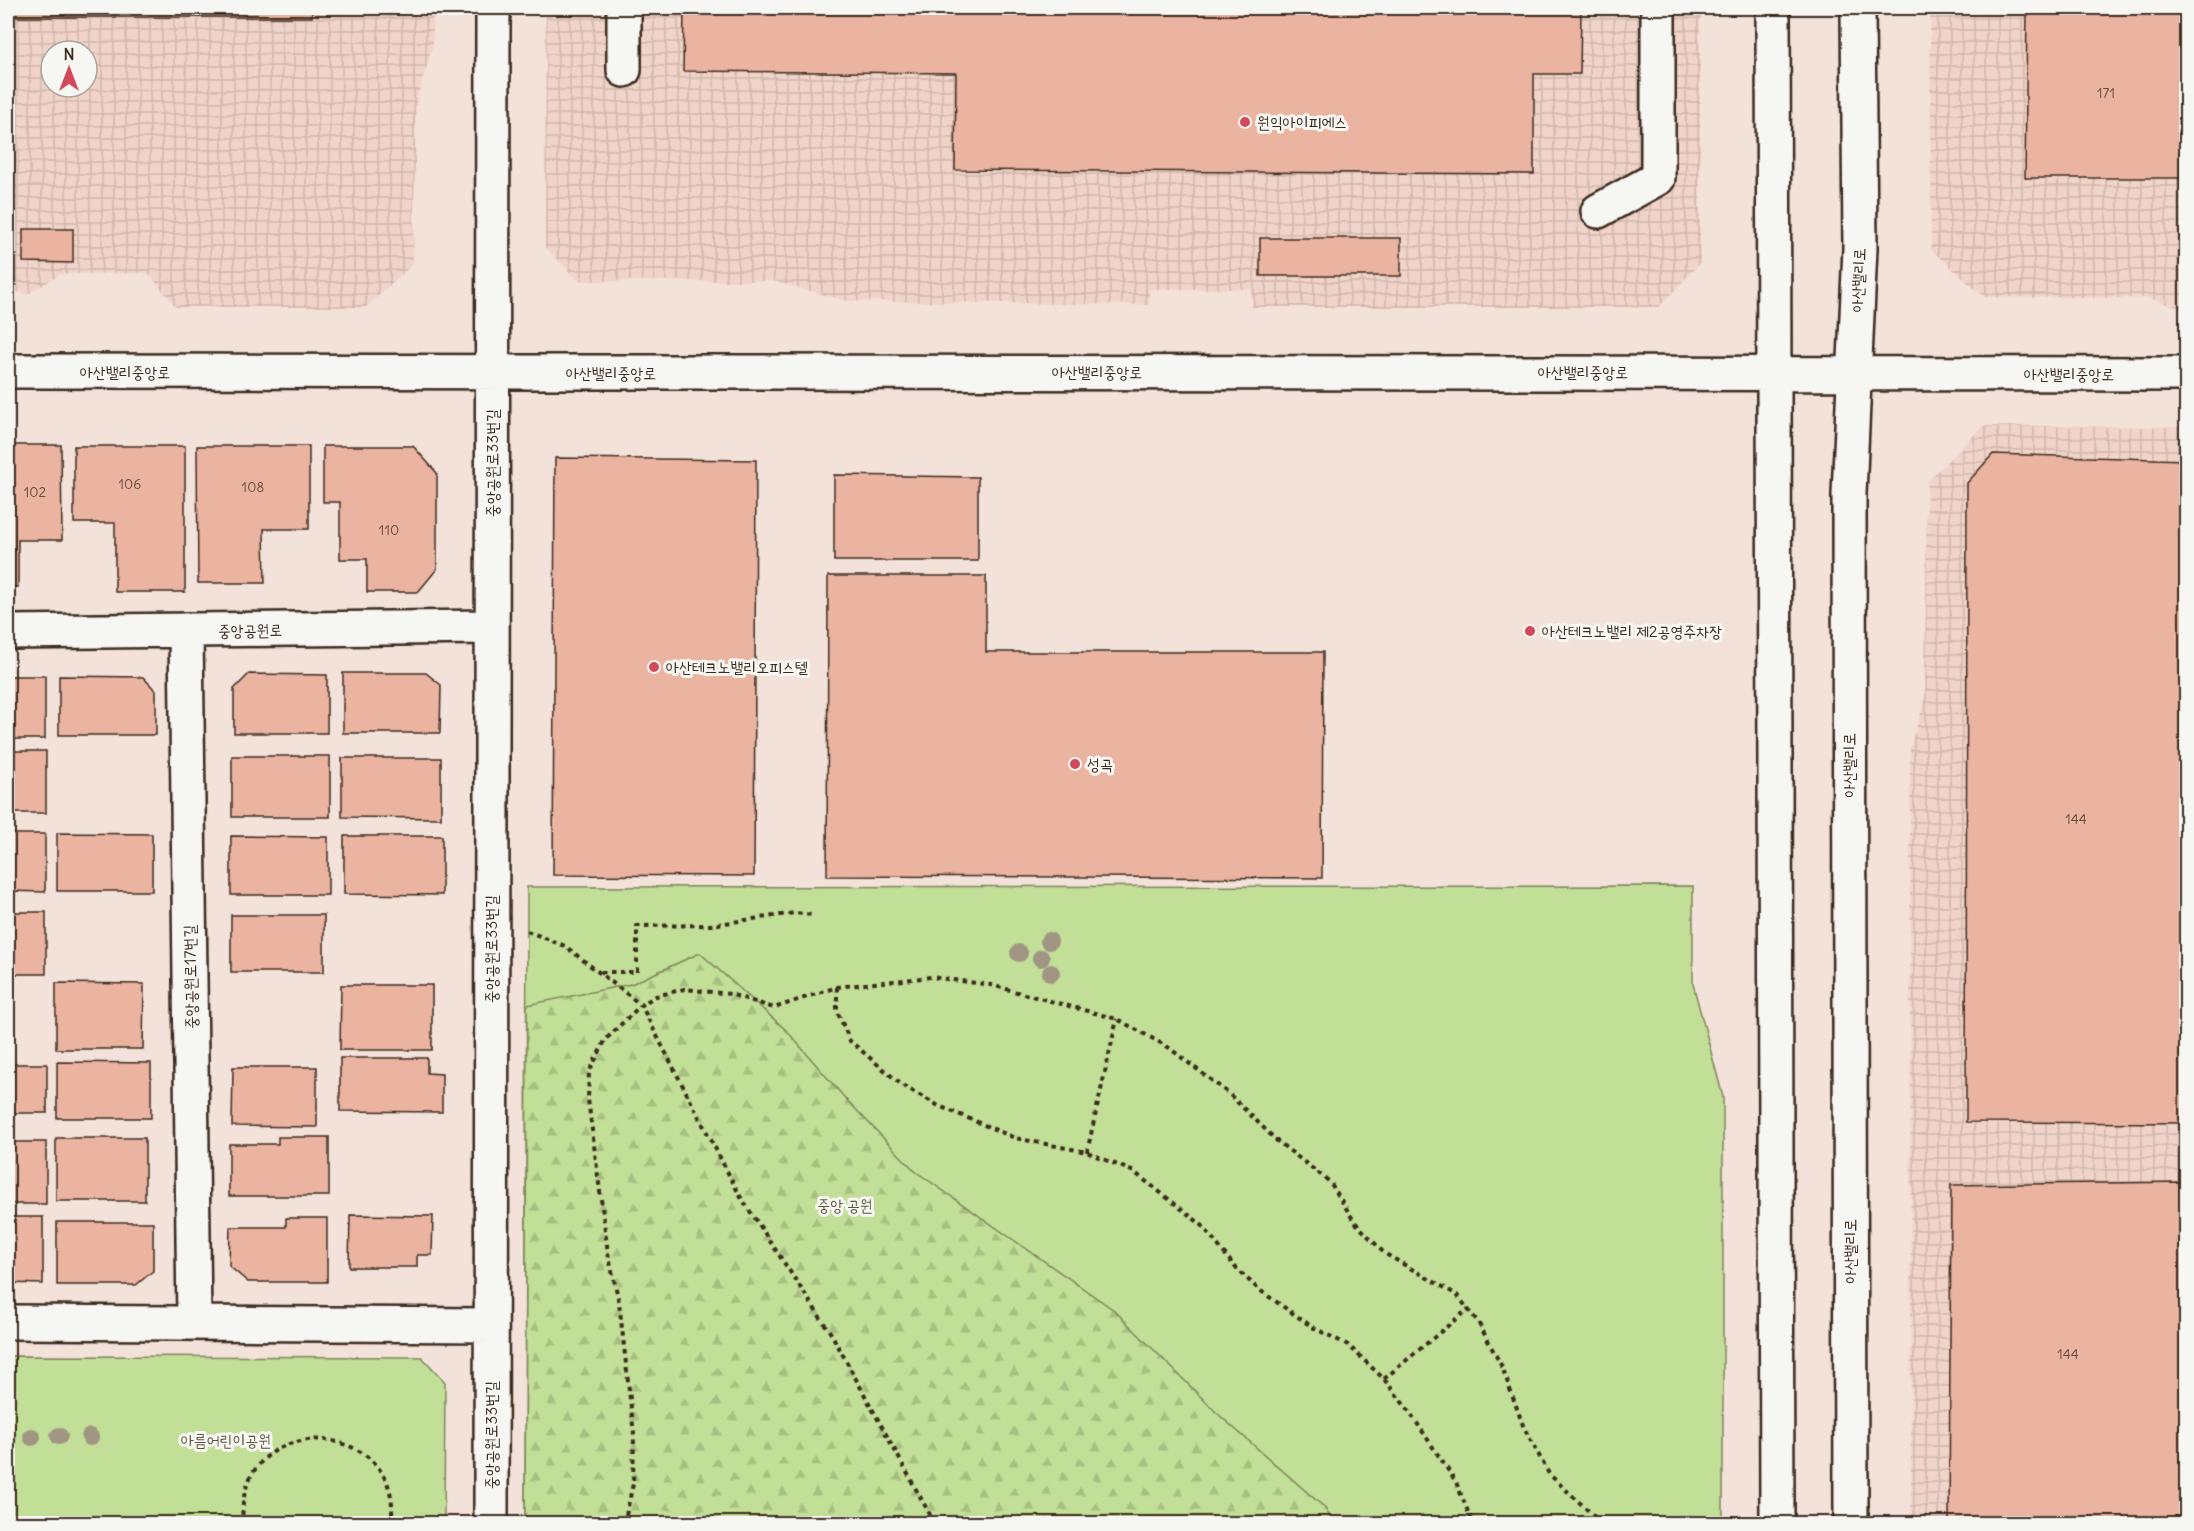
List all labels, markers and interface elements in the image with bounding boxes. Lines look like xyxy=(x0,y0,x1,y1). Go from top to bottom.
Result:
north arrow xyxy=(39,39,99,99)
text: N xyxy=(63,44,75,64)
house number: 171 xyxy=(2097,84,2115,102)
place label: 원익아이피에스 xyxy=(1257,112,1347,132)
marker: 원익아이피에스 xyxy=(1238,115,1252,129)
street label: 아산밸리로 xyxy=(1847,247,1869,313)
street label: 아산밸리중앙로 xyxy=(80,362,170,382)
street label: 아산밸리중앙로 xyxy=(1052,362,1142,382)
street label: 아산밸리중앙로 xyxy=(1538,362,1628,382)
street label: 아산밸리중앙로 xyxy=(566,363,656,383)
street label: 아산밸리중앙로 xyxy=(2024,364,2114,384)
street label: 중앙공원로33번길 xyxy=(482,409,502,517)
house number: 106 xyxy=(119,475,141,493)
house number: 108 xyxy=(242,478,264,496)
house number: 102 xyxy=(24,483,47,501)
house number: 110 xyxy=(379,521,399,539)
street label: 중앙공원로 xyxy=(218,619,282,641)
place label: 아산테크노밸리 제2공영주차장 xyxy=(1542,621,1722,641)
marker: 아산테크노밸리 제2공영주차장 xyxy=(1523,624,1537,638)
place label: 아산테크노밸리오피스텔 xyxy=(666,657,808,677)
marker: 아산테크노밸리오피스텔 xyxy=(647,660,661,674)
street label: 아산밸리로 xyxy=(1839,733,1859,797)
place label: 성곡 xyxy=(1087,754,1113,774)
marker: 성곡 xyxy=(1068,757,1082,771)
house number: 144 xyxy=(2065,810,2087,828)
street label: 중앙공원로33번길 xyxy=(481,895,501,1003)
street label: 중앙공원로17번길 xyxy=(179,925,201,1029)
park label: 중앙 공원 xyxy=(817,1195,873,1215)
street label: 아산밸리로 xyxy=(1840,1219,1860,1283)
house number: 144 xyxy=(2057,1345,2079,1363)
street label: 중앙공원로33번길 xyxy=(481,1381,501,1489)
park label: 아름어린이공원 xyxy=(181,1430,271,1450)

